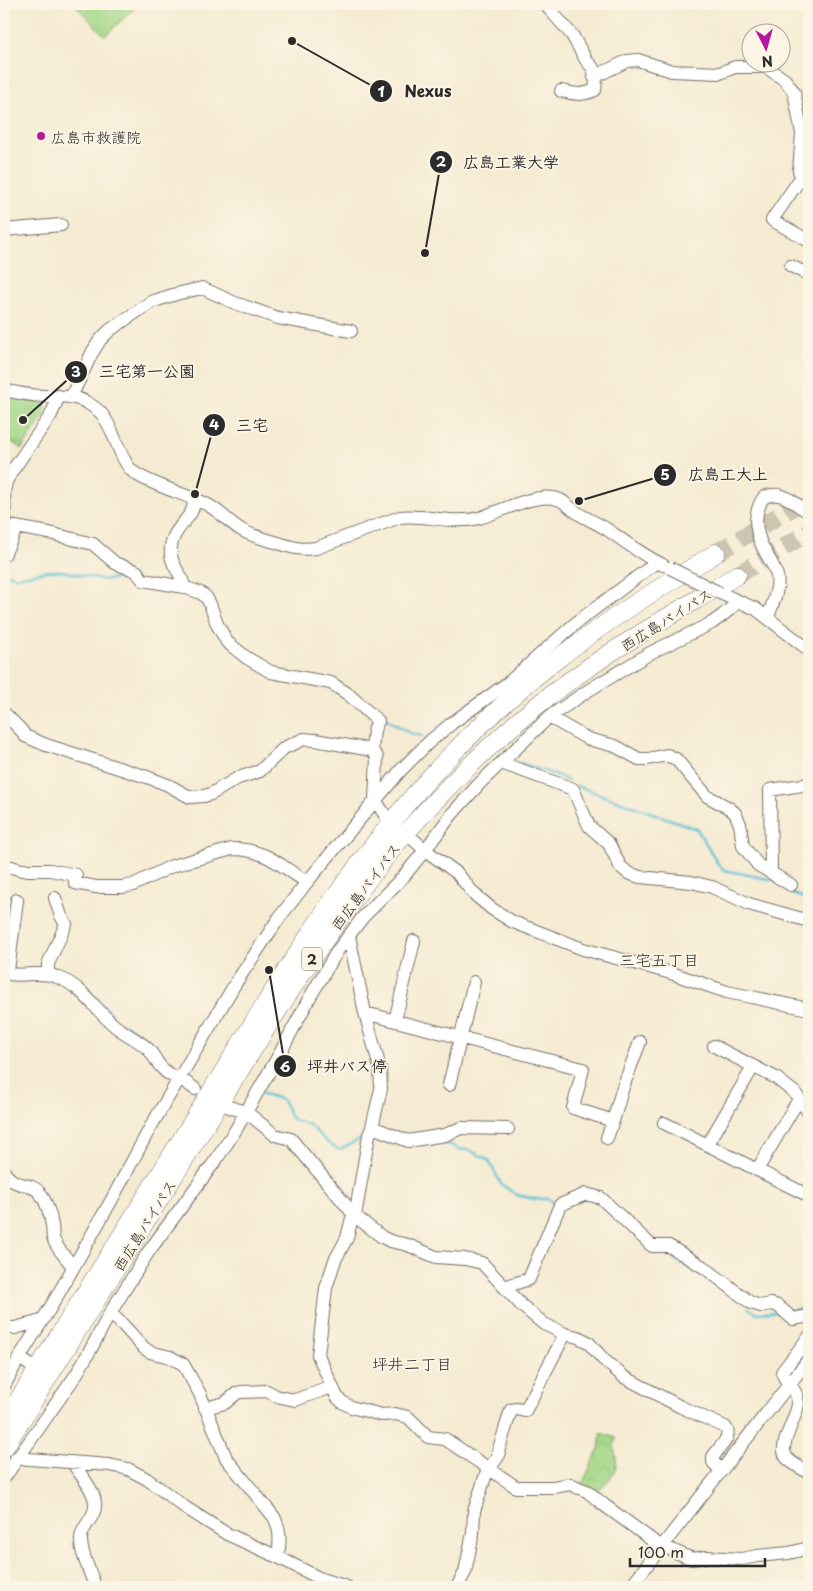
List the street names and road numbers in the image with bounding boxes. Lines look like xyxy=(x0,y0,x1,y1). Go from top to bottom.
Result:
street label: 西広島バイパス xyxy=(616,582,716,656)
street label: 西広島バイパス xyxy=(324,837,406,935)
road number: 2 xyxy=(302,948,322,971)
street label: 西広島バイパス xyxy=(107,1175,181,1275)

